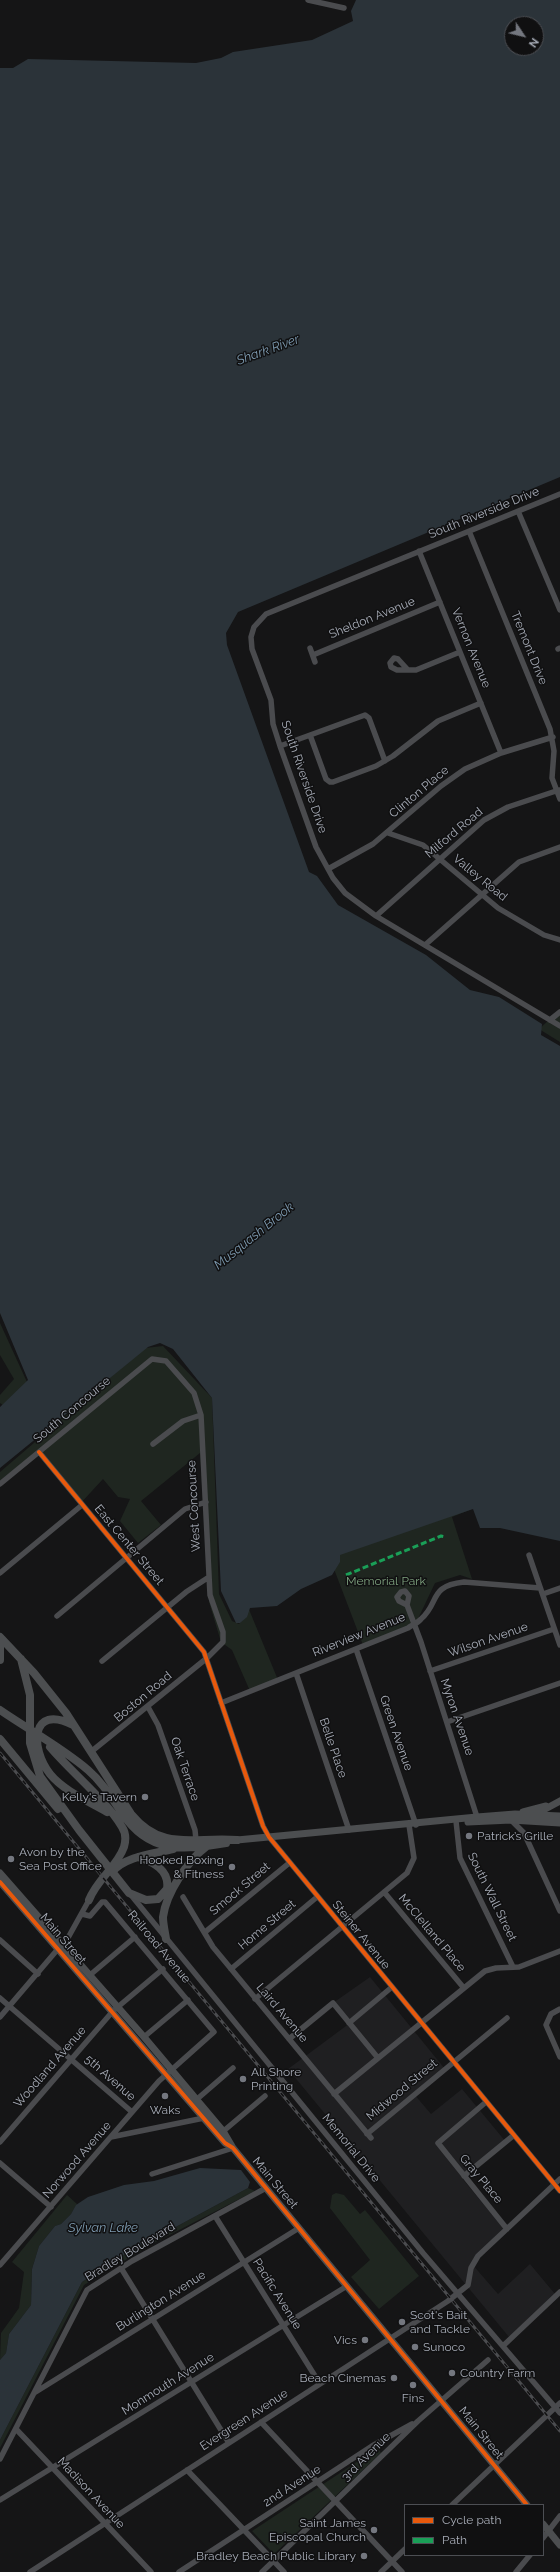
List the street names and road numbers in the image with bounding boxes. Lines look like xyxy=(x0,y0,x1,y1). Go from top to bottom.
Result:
street label: South Riverside Drive xyxy=(427,484,541,542)
street label: Sheldon Avenue xyxy=(327,594,417,642)
street label: Vernon Avenue xyxy=(448,606,494,690)
street label: Tremont Drive xyxy=(508,609,550,687)
street label: South Riverside Drive xyxy=(278,719,330,835)
street label: Clinton Place xyxy=(386,763,452,821)
street label: Milford Road xyxy=(422,805,486,861)
street label: Valley Road xyxy=(450,852,510,904)
street label: South Concourse xyxy=(31,1374,113,1446)
street label: West Concourse xyxy=(184,1460,204,1552)
street label: East Center Street xyxy=(91,1502,167,1588)
street label: Riverview Avenue xyxy=(311,1610,407,1660)
street label: Wilson Avenue xyxy=(446,1620,530,1660)
street label: Boston Road xyxy=(111,1669,175,1725)
street label: Myron Avenue xyxy=(437,1677,477,1757)
street label: Green Avenue xyxy=(376,1693,416,1773)
street label: Belle Place xyxy=(316,1716,350,1780)
street label: Oak Terrace xyxy=(167,1735,203,1803)
street label: South Wall Street xyxy=(464,1850,520,1944)
street label: Smock Street xyxy=(207,1859,273,1919)
street label: McClelland Place xyxy=(395,1891,469,1975)
street label: Home Street xyxy=(235,1897,299,1953)
street label: Steiner Avenue xyxy=(329,1898,393,1972)
street label: Railroad Avenue xyxy=(124,1908,194,1986)
street label: Main Street xyxy=(37,1911,89,1967)
street label: Laird Avenue xyxy=(253,1980,311,2046)
street label: Woodland Avenue xyxy=(11,2023,89,2111)
street label: 5th Avenue xyxy=(82,2052,138,2104)
street label: Midwood Street xyxy=(364,2056,440,2124)
street label: Memorial Drive xyxy=(319,2111,383,2185)
street label: Norwood Avenue xyxy=(40,2119,114,2201)
street label: Gray Place xyxy=(456,2152,506,2206)
street label: Main Street xyxy=(249,2154,301,2212)
street label: Bradley Boulevard xyxy=(82,2219,178,2285)
street label: Pacific Avenue xyxy=(249,2256,305,2332)
street label: Burlington Avenue xyxy=(114,2268,208,2334)
street label: Monmouth Avenue xyxy=(119,2350,217,2418)
street label: Evergreen Avenue xyxy=(197,2386,291,2454)
street label: Main Street xyxy=(456,2404,506,2462)
street label: 3rd Avenue xyxy=(339,2430,393,2484)
street label: Madison Avenue xyxy=(54,2454,128,2532)
street label: 2nd Avenue xyxy=(260,2462,324,2510)

